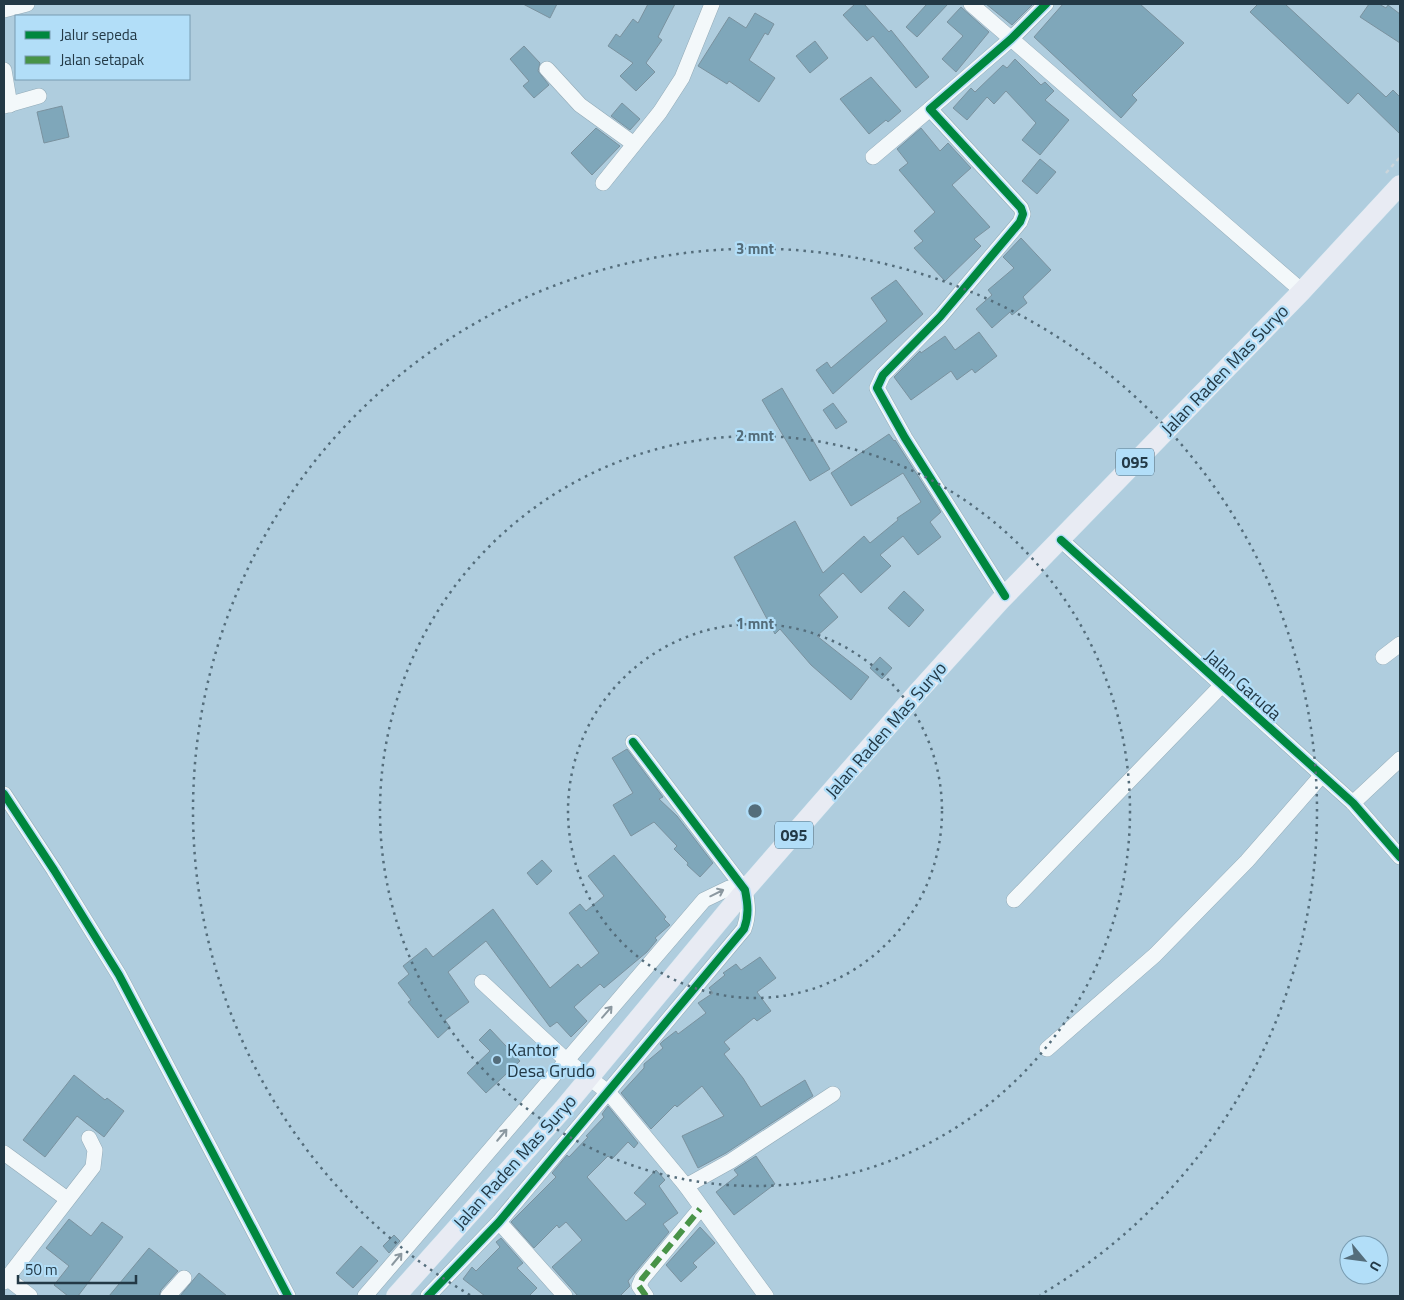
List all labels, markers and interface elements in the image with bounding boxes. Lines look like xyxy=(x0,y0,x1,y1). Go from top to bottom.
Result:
legend xyxy=(15,15,190,80)
text: Jalur sepeda xyxy=(60,23,138,46)
text: Jalan setapak xyxy=(60,48,144,71)
text: 3 mnt xyxy=(736,237,775,260)
street label: Jalan Raden Mas Suryo xyxy=(1155,298,1295,441)
text: 2 mnt xyxy=(736,424,775,447)
road number: 095 xyxy=(1116,448,1154,476)
text: 1 mnt xyxy=(736,612,775,635)
street label: Jalan Garuda xyxy=(1199,643,1288,727)
street label: Jalan Raden Mas Suryo xyxy=(819,655,953,804)
centre of rings xyxy=(746,802,764,820)
road number: 095 xyxy=(775,822,813,848)
one-way arrow xyxy=(709,888,724,897)
one-way arrow xyxy=(602,1005,613,1018)
place label: Kantor Desa Grudo xyxy=(507,1036,595,1084)
marker: Kantor Desa Grudo xyxy=(491,1054,503,1066)
street label: Jalan Raden Mas Suryo xyxy=(447,1088,583,1235)
one-way arrow xyxy=(496,1129,507,1142)
north arrow xyxy=(1339,1235,1389,1285)
scale bar xyxy=(18,1252,135,1284)
one-way arrow xyxy=(391,1253,402,1266)
text: U xyxy=(1364,1257,1387,1276)
text: 50 m xyxy=(25,1258,58,1281)

